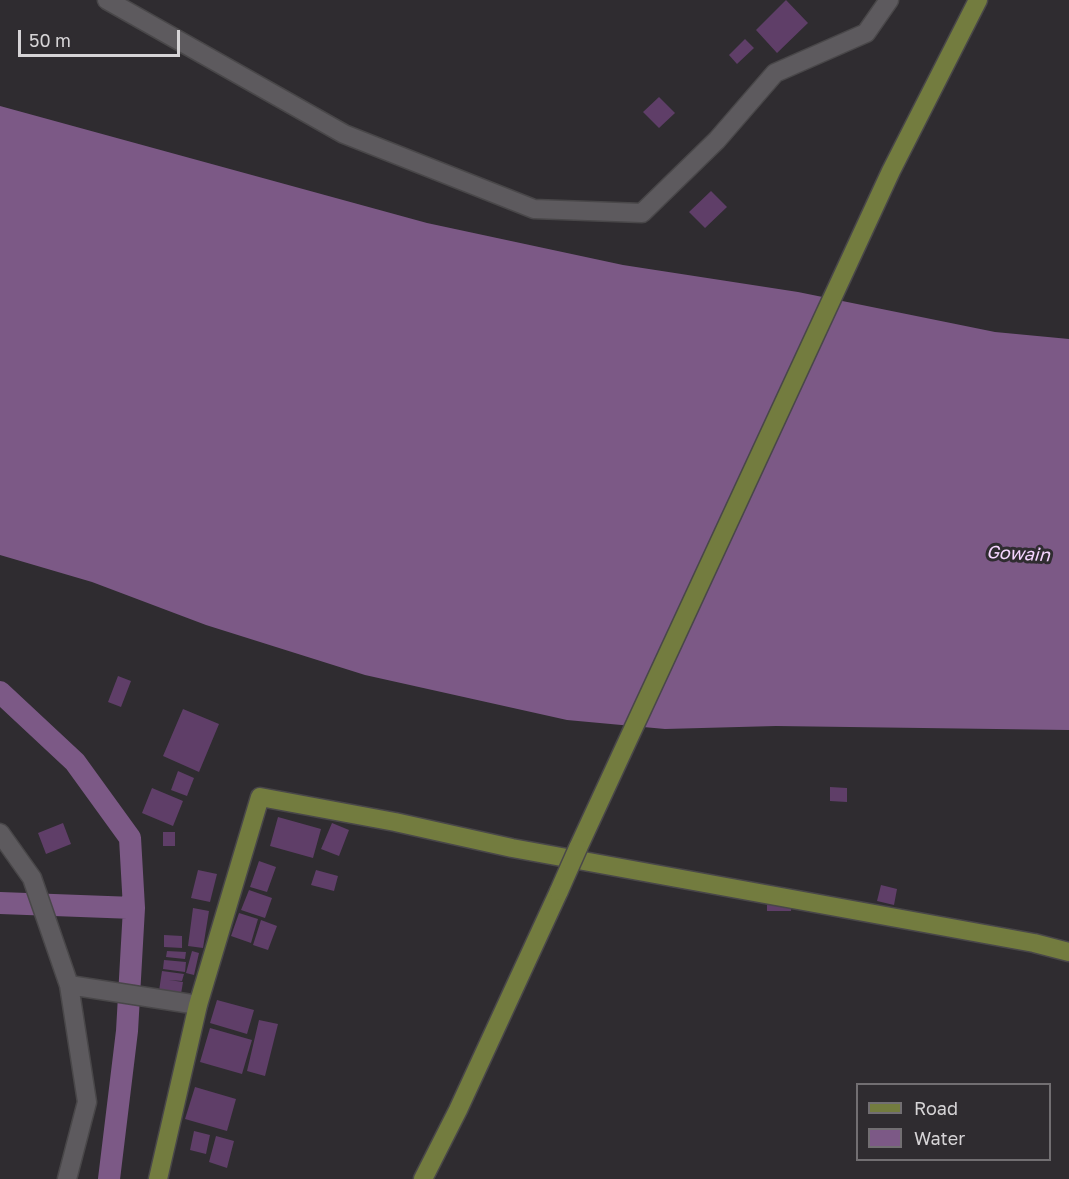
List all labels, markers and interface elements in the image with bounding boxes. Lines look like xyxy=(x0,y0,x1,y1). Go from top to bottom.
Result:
scale bar xyxy=(21,18,183,56)
text: 50 m xyxy=(29,29,71,51)
water label: Gowain xyxy=(986,542,1050,566)
legend xyxy=(856,1083,1051,1161)
text: Road xyxy=(914,1097,958,1119)
text: Water xyxy=(914,1127,965,1149)

